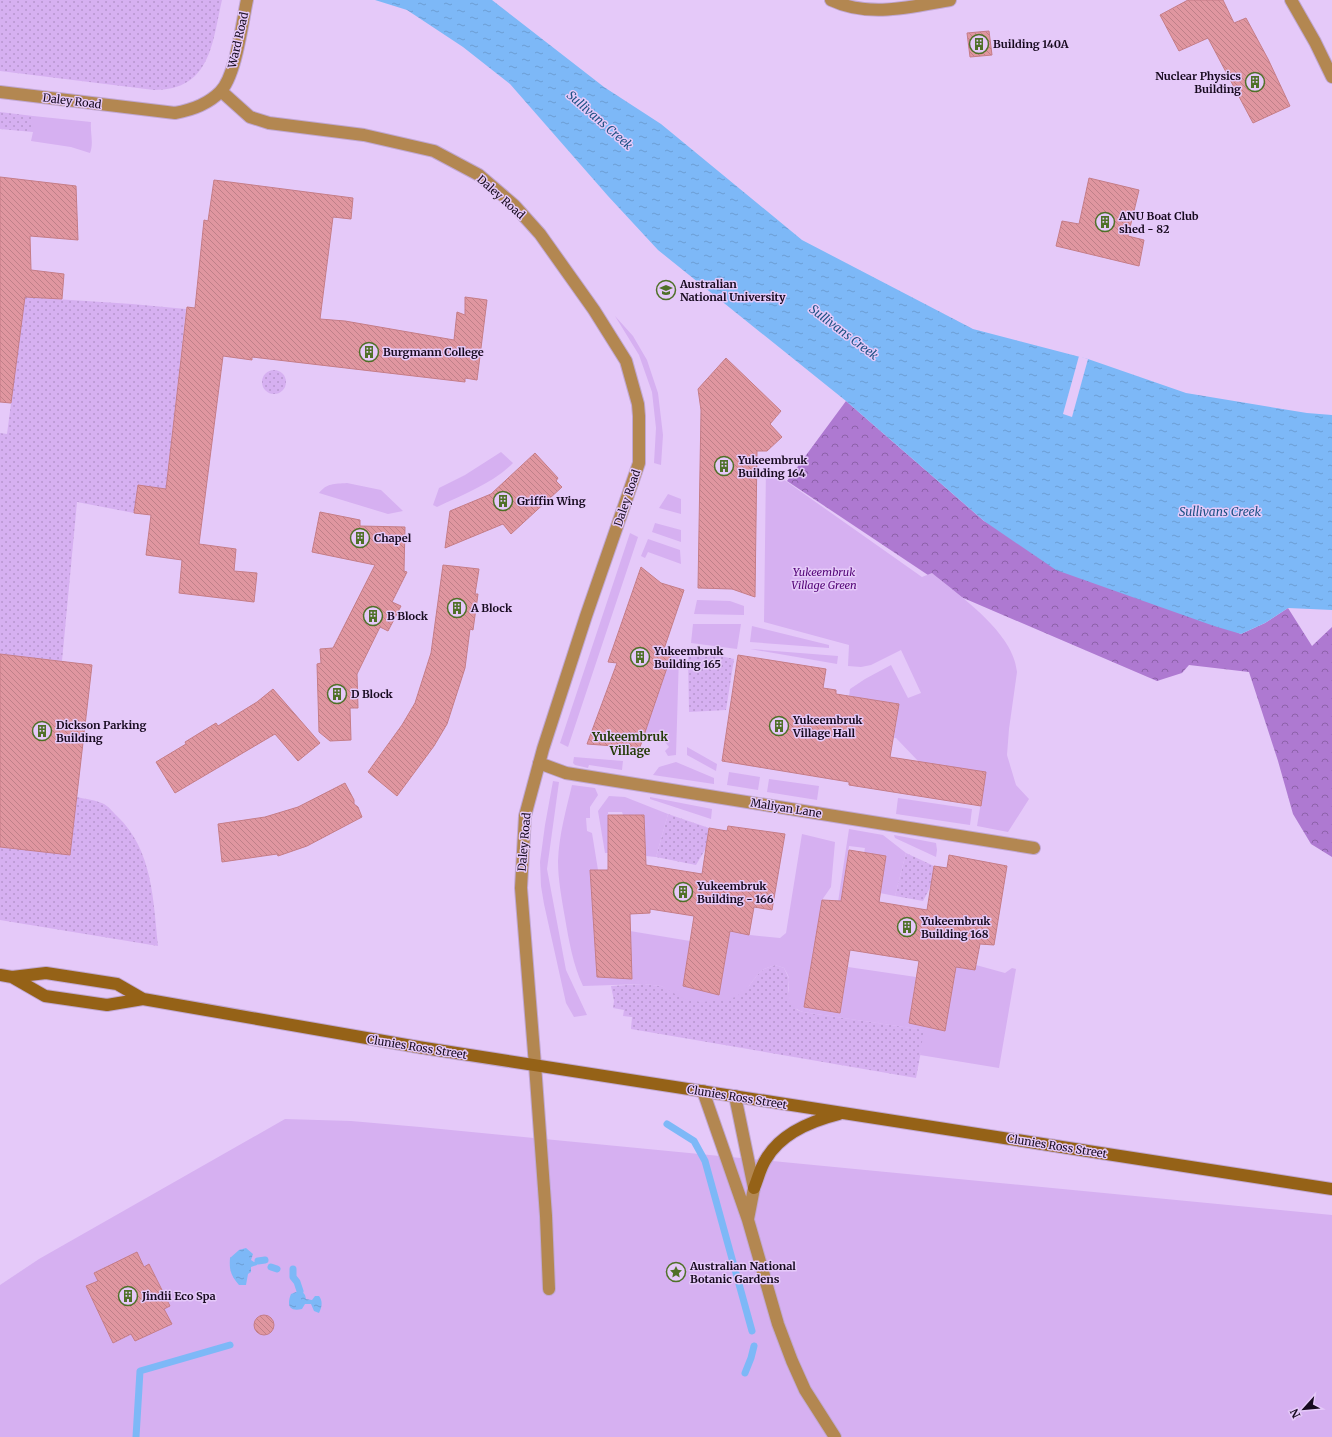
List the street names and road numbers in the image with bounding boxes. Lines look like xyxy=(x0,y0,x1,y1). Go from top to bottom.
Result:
street label: Ward Road xyxy=(225,10,251,70)
street label: Daley Road xyxy=(42,90,103,112)
street label: Daley Road xyxy=(474,172,528,222)
street label: Daley Road xyxy=(611,467,643,528)
street label: Maliyan Lane xyxy=(749,795,823,821)
street label: Daley Road xyxy=(514,812,534,872)
street label: Clunies Ross Street xyxy=(366,1032,469,1062)
street label: Clunies Ross Street xyxy=(686,1082,789,1112)
street label: Clunies Ross Street xyxy=(1006,1131,1109,1161)

